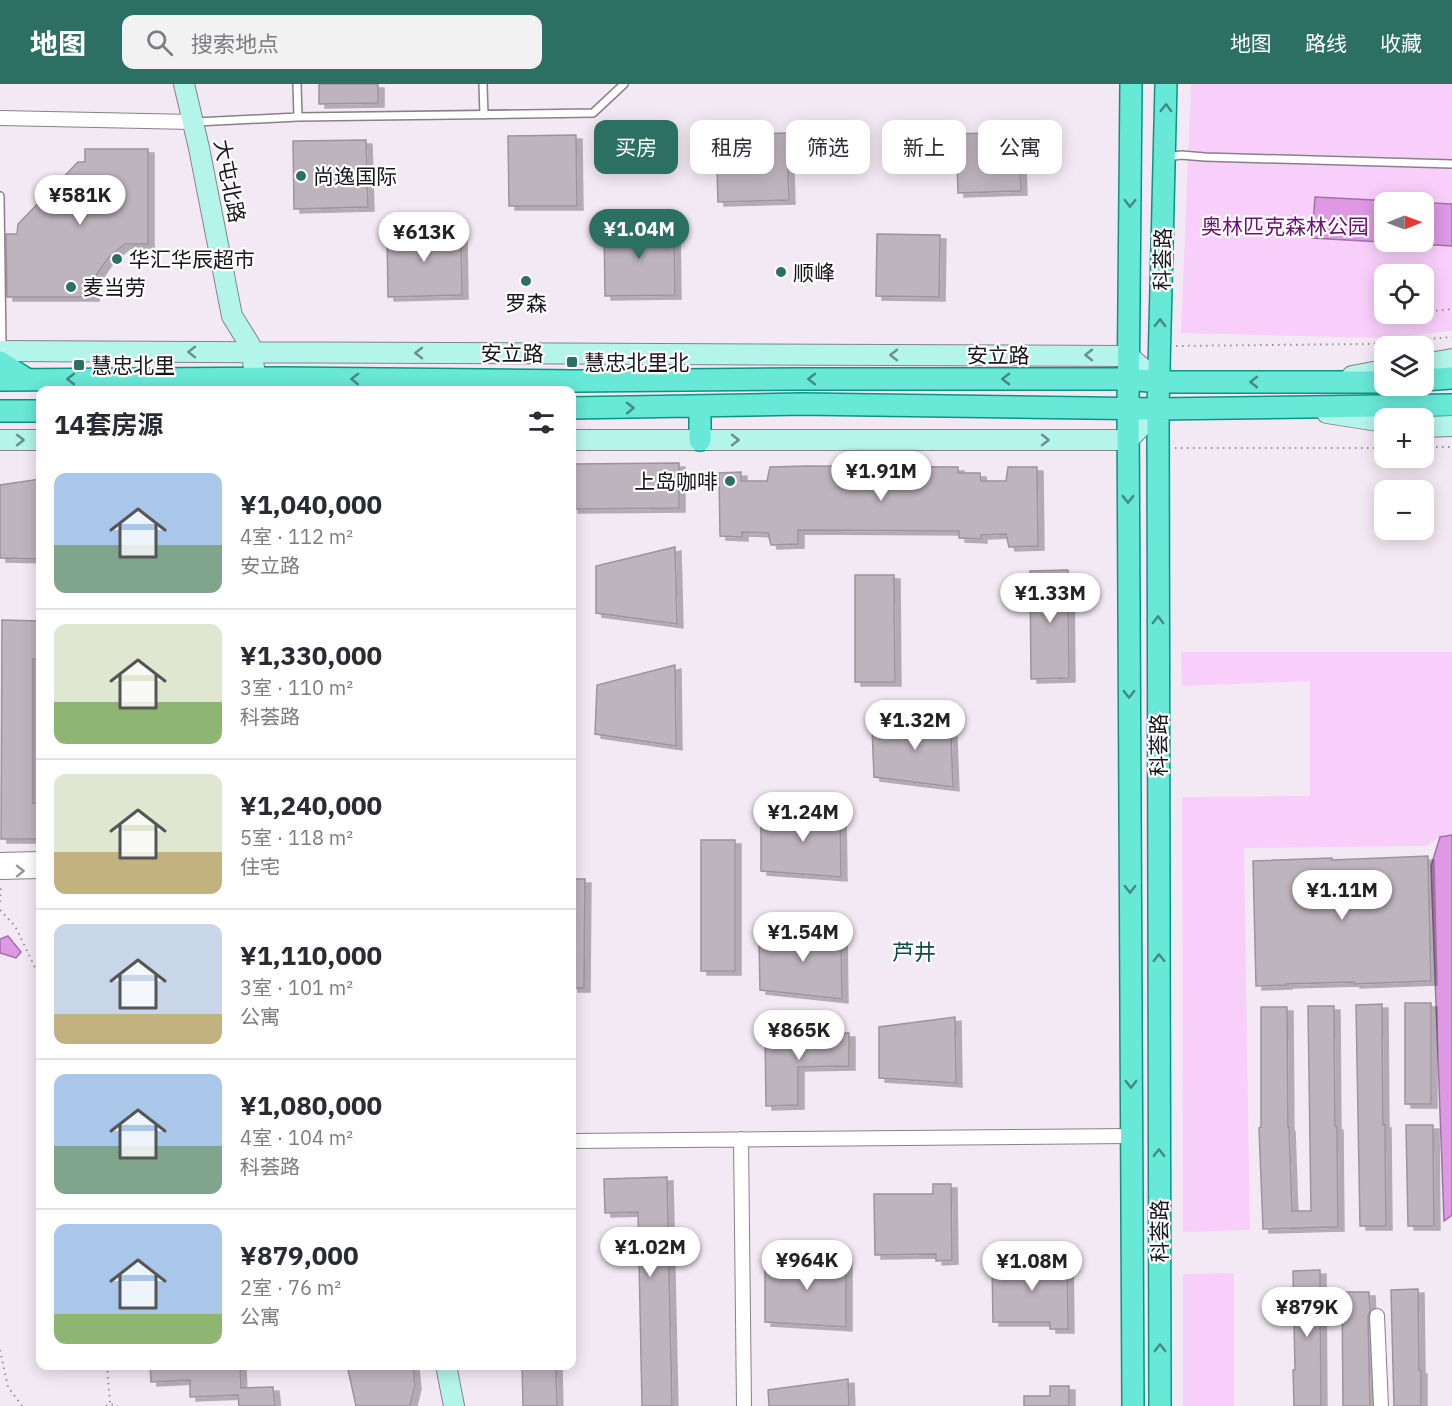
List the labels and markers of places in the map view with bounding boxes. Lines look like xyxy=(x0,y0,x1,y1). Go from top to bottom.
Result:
place label: 尚逸国际 xyxy=(313,162,397,190)
marker: 尚逸国际 xyxy=(294,169,308,183)
pin: ¥581K xyxy=(38,175,122,226)
pin: ¥1.04M xyxy=(590,209,688,260)
pin: ¥613K xyxy=(382,212,466,263)
place label: 华汇华辰超市 xyxy=(129,245,255,273)
marker: 华汇华辰超市 xyxy=(110,252,124,266)
place label: 顺峰 xyxy=(793,258,835,286)
marker: 顺峰 xyxy=(774,265,788,279)
place label: 麦当劳 xyxy=(83,273,146,301)
marker: 罗森 xyxy=(519,274,533,288)
marker: 麦当劳 xyxy=(64,280,78,294)
place label: 罗森 xyxy=(505,289,547,317)
place label: 慧忠北里北 xyxy=(584,348,689,376)
place label: 慧忠北里 xyxy=(91,351,175,379)
marker: 慧忠北里北 xyxy=(565,355,579,369)
marker: 慧忠北里 xyxy=(72,358,86,372)
pin: ¥1.91M xyxy=(832,451,930,502)
place label: 上岛咖啡 xyxy=(634,467,718,495)
marker: 上岛咖啡 xyxy=(723,474,737,488)
pin: ¥1.33M xyxy=(1001,573,1099,624)
pin: ¥1.32M xyxy=(866,700,964,751)
pin: ¥1.24M xyxy=(754,792,852,843)
pin: ¥1.11M xyxy=(1293,870,1391,921)
pin: ¥1.54M xyxy=(754,912,852,963)
pin: ¥865K xyxy=(757,1010,841,1061)
pin: ¥1.02M xyxy=(601,1227,699,1278)
pin: ¥964K xyxy=(765,1240,849,1291)
pin: ¥1.08M xyxy=(983,1241,1081,1292)
pin: ¥879K xyxy=(1265,1287,1349,1338)

